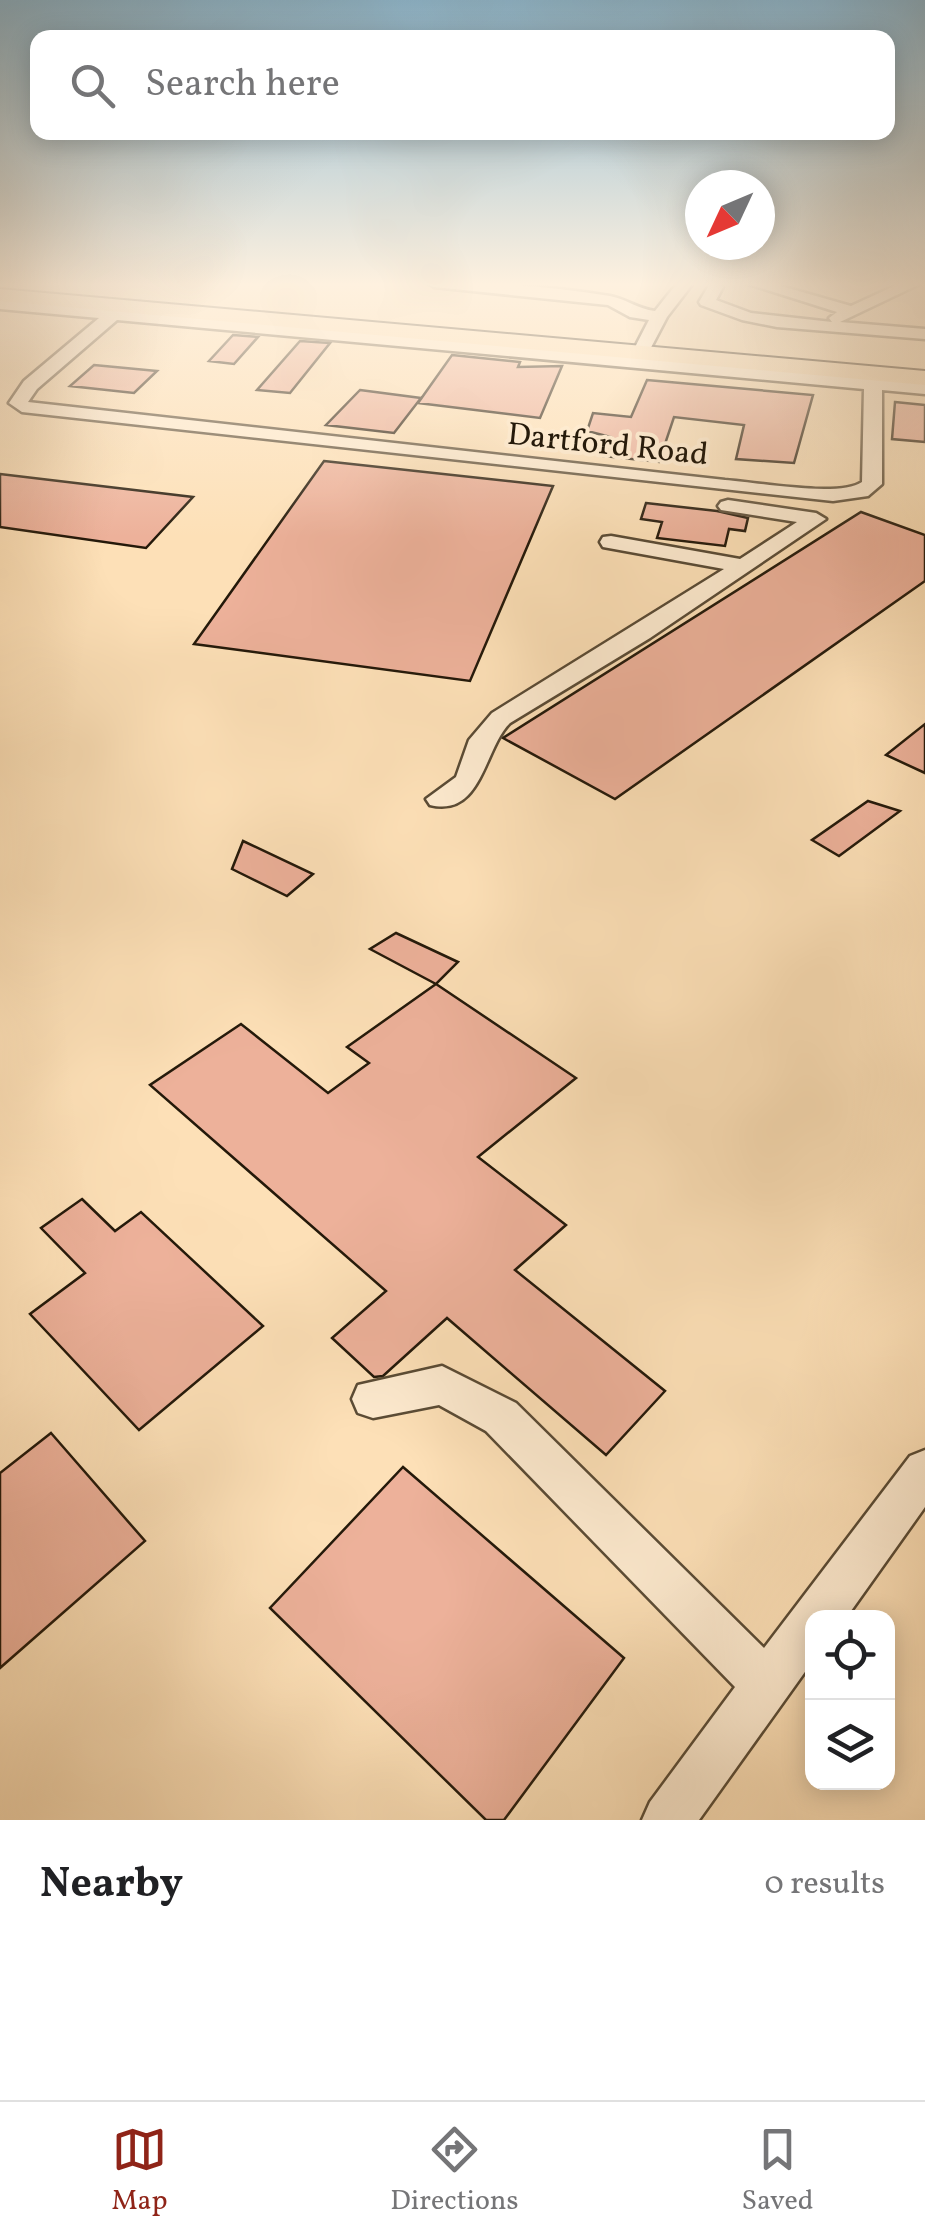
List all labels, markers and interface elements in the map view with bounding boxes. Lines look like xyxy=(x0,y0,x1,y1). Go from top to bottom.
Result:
search box xyxy=(30,30,895,140)
icon: search xyxy=(65,58,120,113)
text: Search here xyxy=(145,59,340,112)
north arrow xyxy=(685,170,775,260)
street label: Dartford Road xyxy=(505,414,710,478)
map controls xyxy=(805,1610,895,1790)
button: locate xyxy=(805,1610,895,1700)
button: layers xyxy=(805,1700,895,1790)
text: Nearby xyxy=(40,1856,183,1915)
text: 0 results xyxy=(765,1863,885,1907)
tab: Map xyxy=(111,2122,167,2221)
tab: Directions xyxy=(390,2122,519,2221)
tab: Saved xyxy=(741,2122,814,2221)

